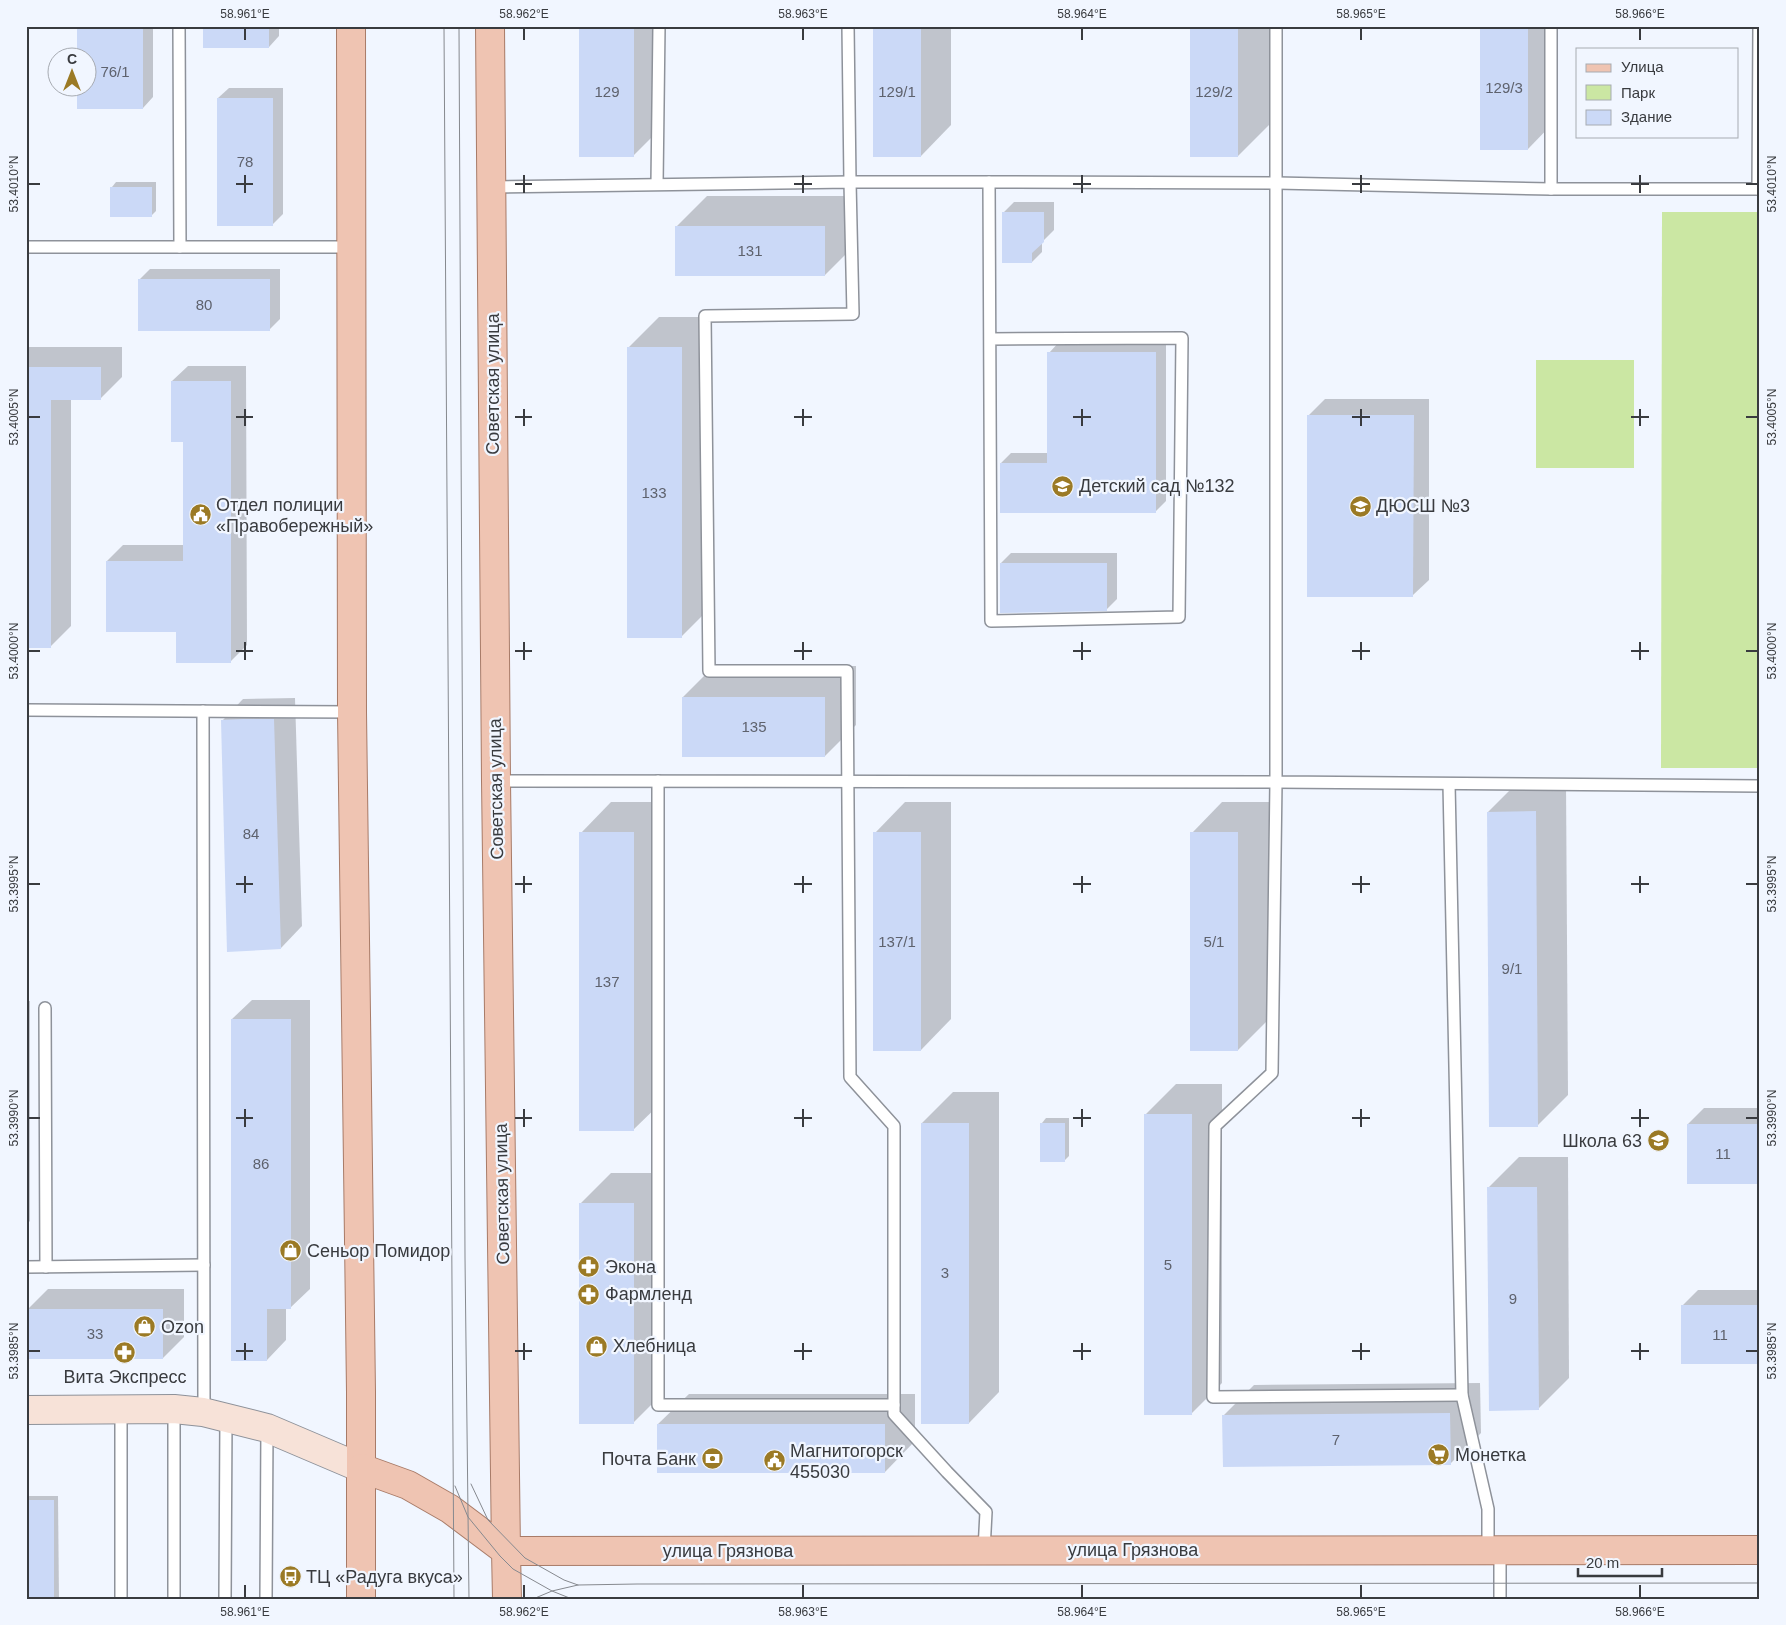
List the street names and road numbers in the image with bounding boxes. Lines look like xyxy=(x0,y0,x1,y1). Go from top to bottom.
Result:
street label: Советская улица xyxy=(483,312,503,455)
street label: Советская улица xyxy=(485,717,507,860)
street label: Советская улица xyxy=(491,1122,513,1265)
street label: улица Грязнова xyxy=(1068,1540,1199,1560)
street label: улица Грязнова xyxy=(663,1541,794,1561)

